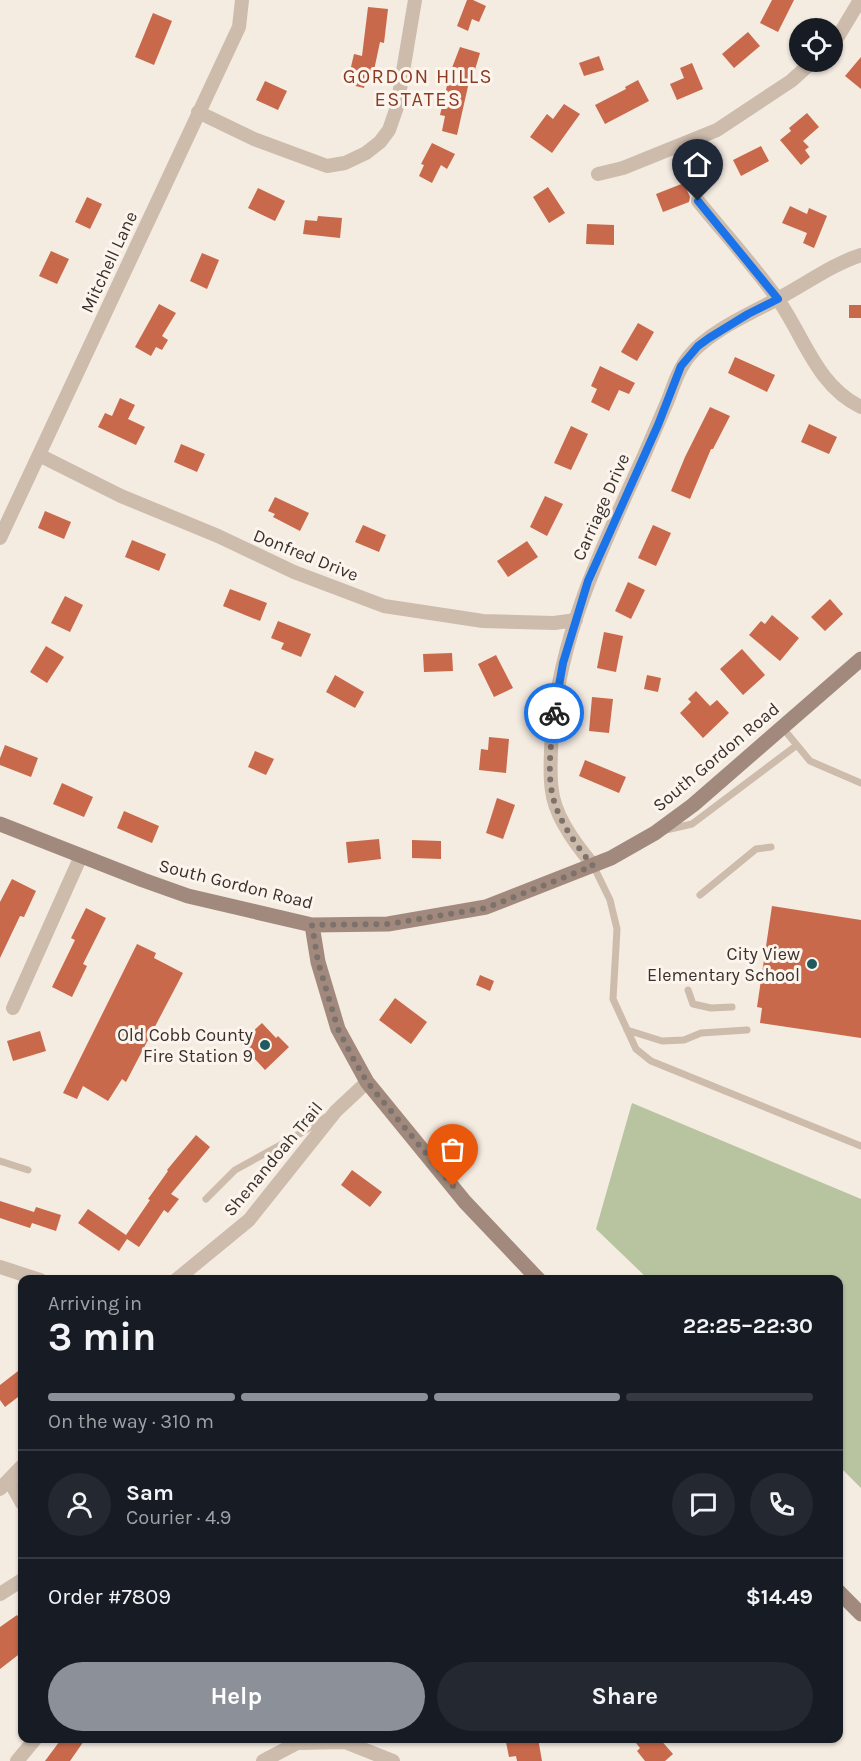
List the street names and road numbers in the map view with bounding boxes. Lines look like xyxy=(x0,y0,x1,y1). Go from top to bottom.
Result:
street label: Mitchell Lane xyxy=(76,208,142,316)
street label: Carriage Drive xyxy=(568,450,634,564)
street label: Donfred Drive xyxy=(250,524,362,586)
street label: South Gordon Road xyxy=(648,698,784,816)
street label: South Gordon Road xyxy=(156,854,316,914)
street label: Shenandoah Trail xyxy=(219,1097,327,1221)

